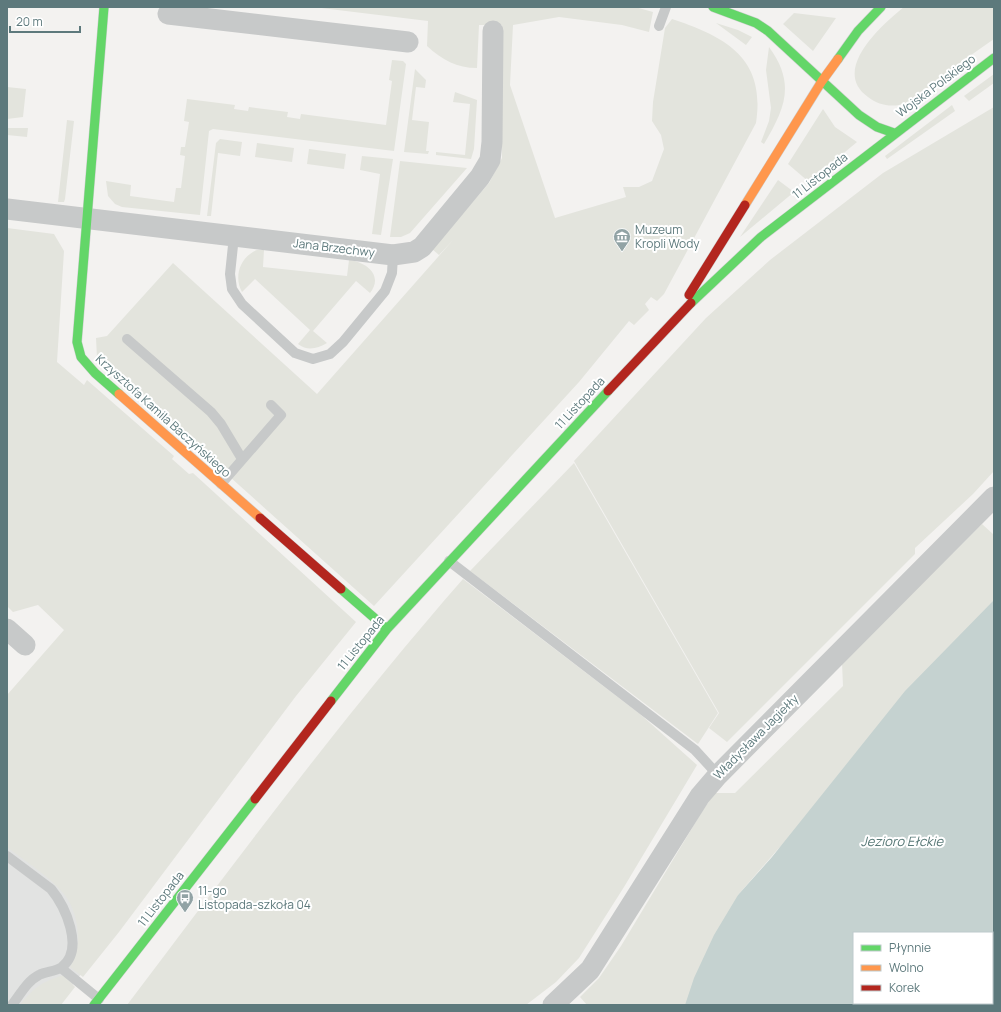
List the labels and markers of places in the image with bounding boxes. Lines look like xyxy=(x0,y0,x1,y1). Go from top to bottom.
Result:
place label: Muzeum Kropli Wody xyxy=(635,221,700,252)
museum icon: Muzeum Kropli Wody xyxy=(612,227,632,252)
place label: 11-go Listopada-szkoła 04 xyxy=(198,882,311,913)
bus stop icon: 11-go Listopada-szkoła 04 xyxy=(175,888,195,913)

